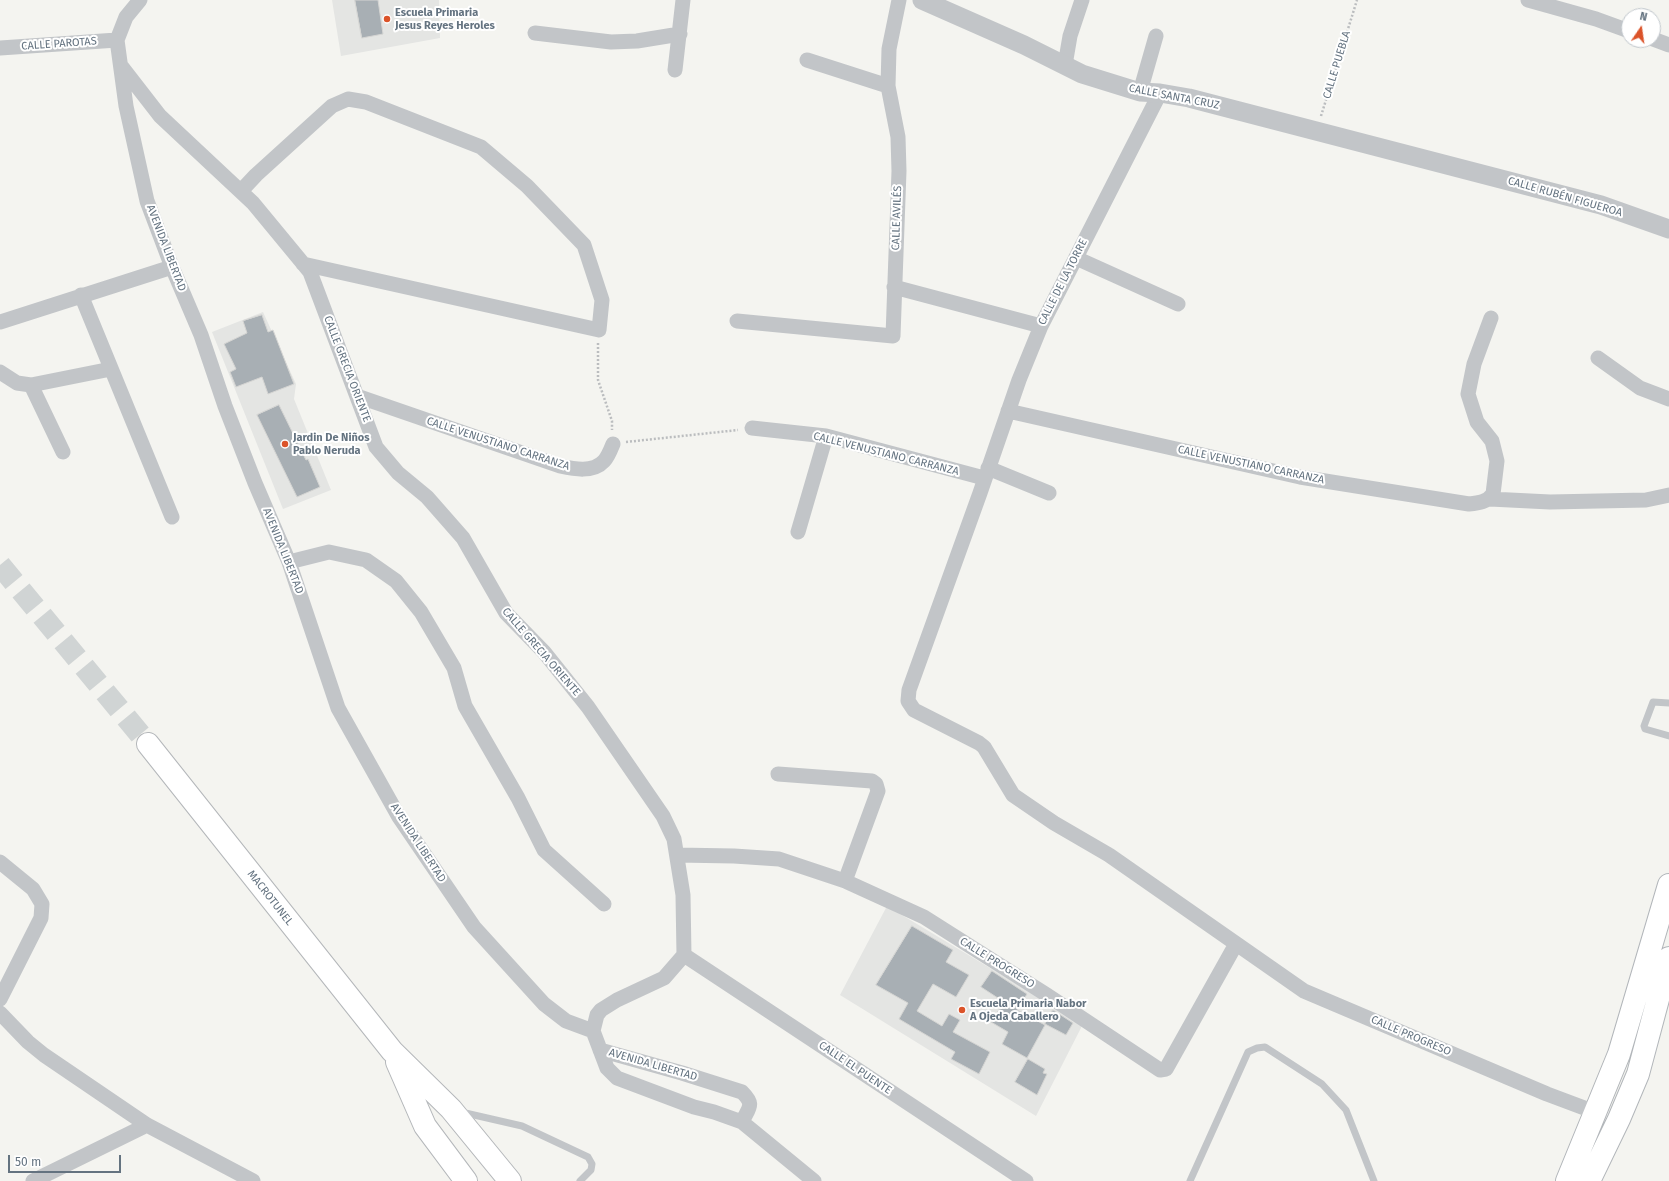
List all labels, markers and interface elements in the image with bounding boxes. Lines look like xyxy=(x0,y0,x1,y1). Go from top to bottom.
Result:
place label: Escuela Primaria Jesus Reyes Heroles xyxy=(395,6,495,32)
north arrow xyxy=(1621,8,1661,48)
text: N xyxy=(1639,10,1649,24)
marker: Escuela Primaria Jesus Reyes Heroles xyxy=(382,14,392,24)
street label: CALLE PUEBLA xyxy=(1320,29,1354,101)
street label: CALLE PAROTAS xyxy=(21,35,97,53)
street label: CALLE SANTA CRUZ xyxy=(1128,82,1220,112)
street label: CALLE RUBÉN FIGUEROA xyxy=(1506,174,1624,220)
street label: CALLE AVILÉS xyxy=(889,185,905,251)
street label: AVENIDA LIBERTAD xyxy=(143,203,189,293)
street label: CALLE DE LA TORRE xyxy=(1036,237,1090,327)
street label: CALLE GRECIA ORIENTE xyxy=(321,314,373,424)
street label: CALLE VENUSTIANO CARRANZA xyxy=(425,415,571,473)
street label: CALLE VENUSTIANO CARRANZA xyxy=(812,430,960,478)
place label: Jardin De Niños Pablo Neruda xyxy=(293,431,370,457)
marker: Jardin De Niños Pablo Neruda xyxy=(280,439,290,449)
street label: CALLE VENUSTIANO CARRANZA xyxy=(1176,443,1326,487)
street label: AVENIDA LIBERTAD xyxy=(260,506,306,596)
street label: CALLE GRECIA ORIENTE xyxy=(499,605,583,699)
street label: AVENIDA LIBERTAD xyxy=(388,801,448,885)
street label: MACROTUNEL xyxy=(244,868,296,928)
street label: CALLE PROGRESO xyxy=(957,935,1037,991)
place label: Escuela Primaria Nabor A Ojeda Caballero xyxy=(970,997,1087,1023)
marker: Escuela Primaria Nabor A Ojeda Caballero xyxy=(957,1005,967,1015)
street label: CALLE PROGRESO xyxy=(1369,1013,1453,1059)
street label: CALLE EL PUENTE xyxy=(816,1039,894,1097)
street label: AVENIDA LIBERTAD xyxy=(607,1046,699,1084)
scale bar xyxy=(10,1147,123,1173)
text: 50 m xyxy=(15,1155,41,1169)

